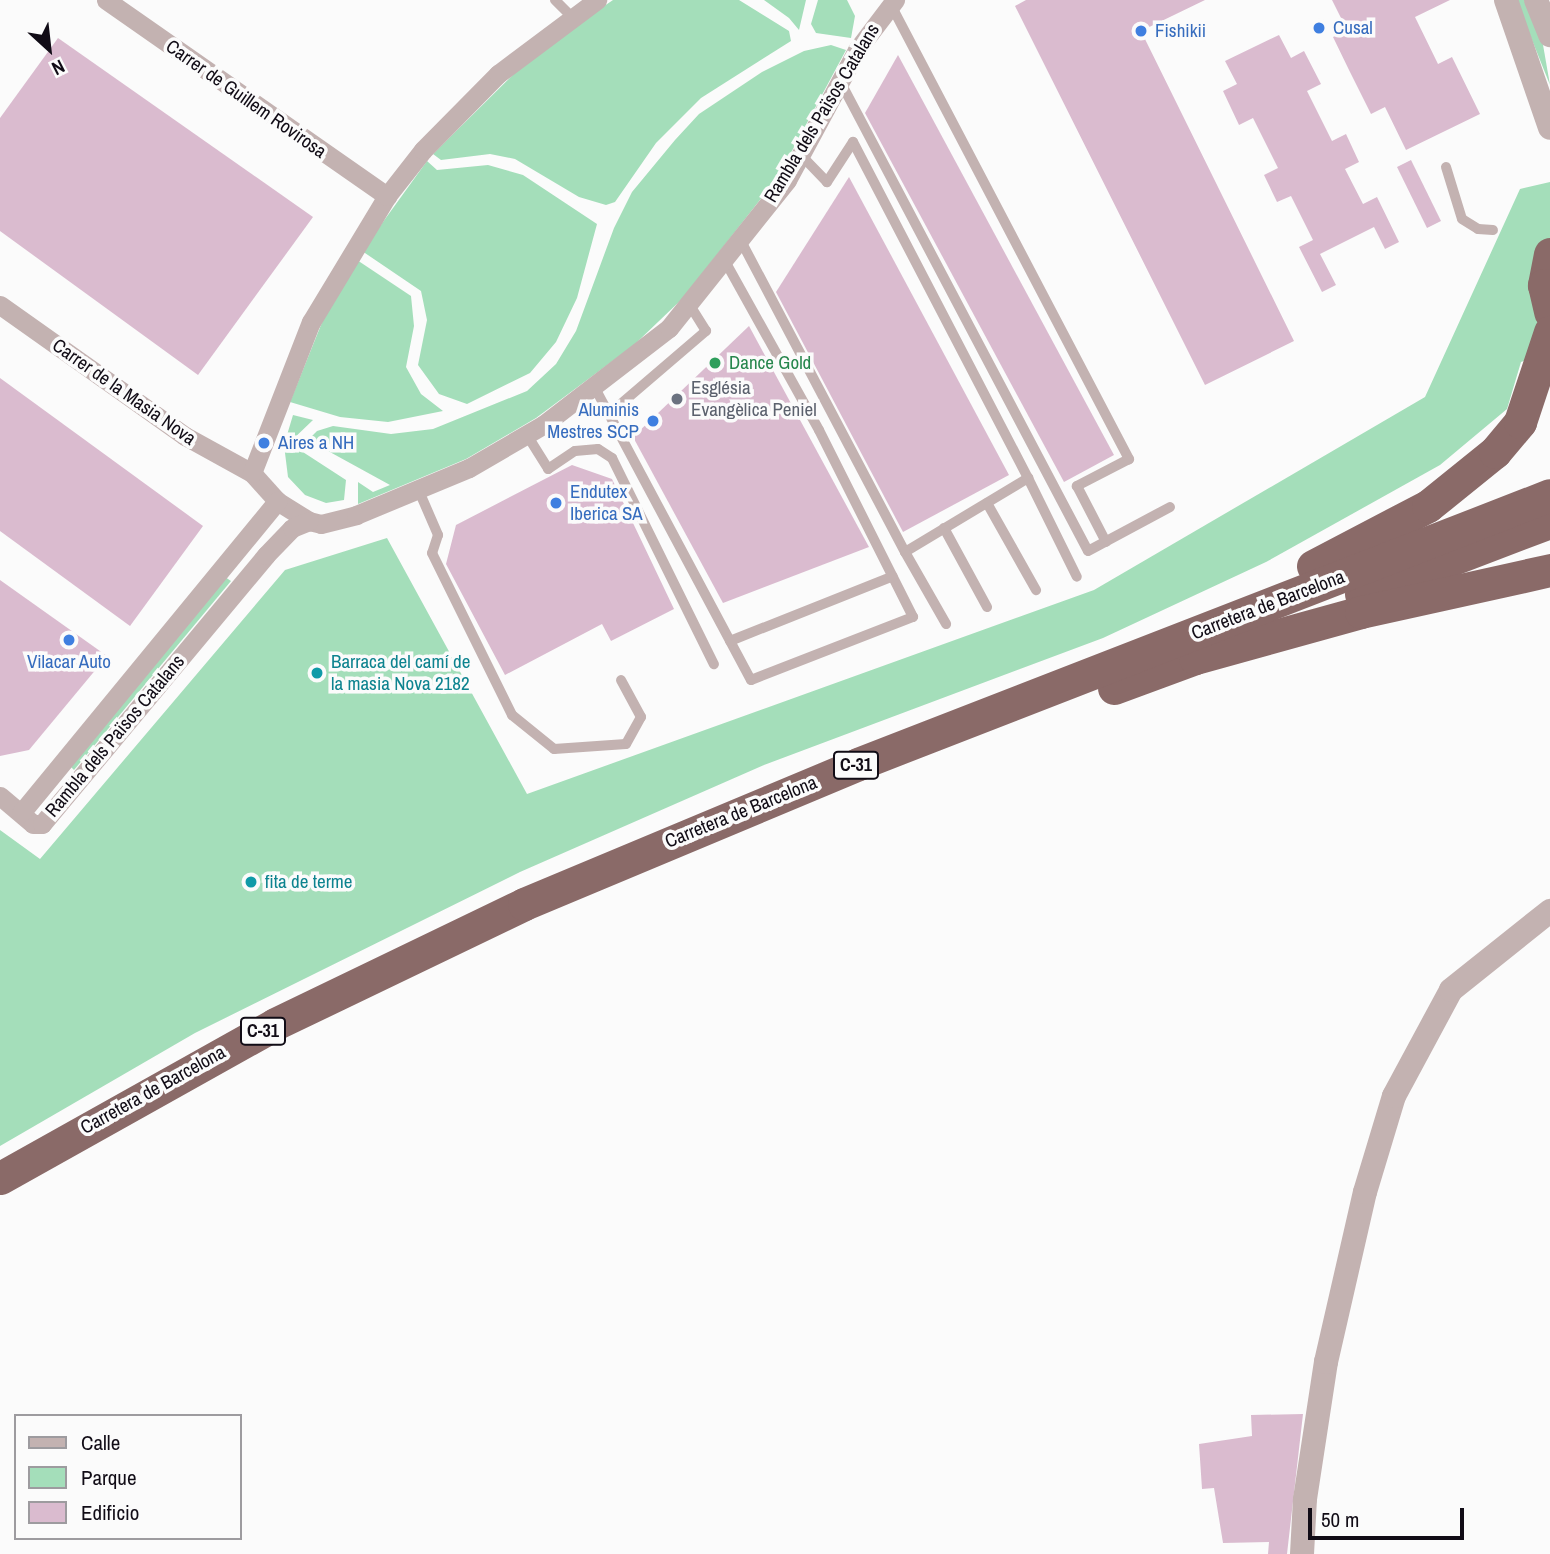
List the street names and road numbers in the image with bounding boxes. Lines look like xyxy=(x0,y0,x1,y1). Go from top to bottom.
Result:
street label: Rambla dels Països Catalans xyxy=(760,20,884,206)
street label: Carrer de Guillem Rovirosa xyxy=(161,35,331,163)
street label: Carrer de la Masia Nova xyxy=(48,334,200,450)
street label: Carretera de Barcelona xyxy=(1188,565,1348,645)
street label: Rambla dels Països Catalans xyxy=(41,650,189,822)
road number: C-31 xyxy=(832,750,880,780)
street label: Carretera de Barcelona xyxy=(662,771,820,853)
road number: C-31 xyxy=(238,1016,288,1046)
street label: Carretera de Barcelona xyxy=(77,1041,229,1139)

